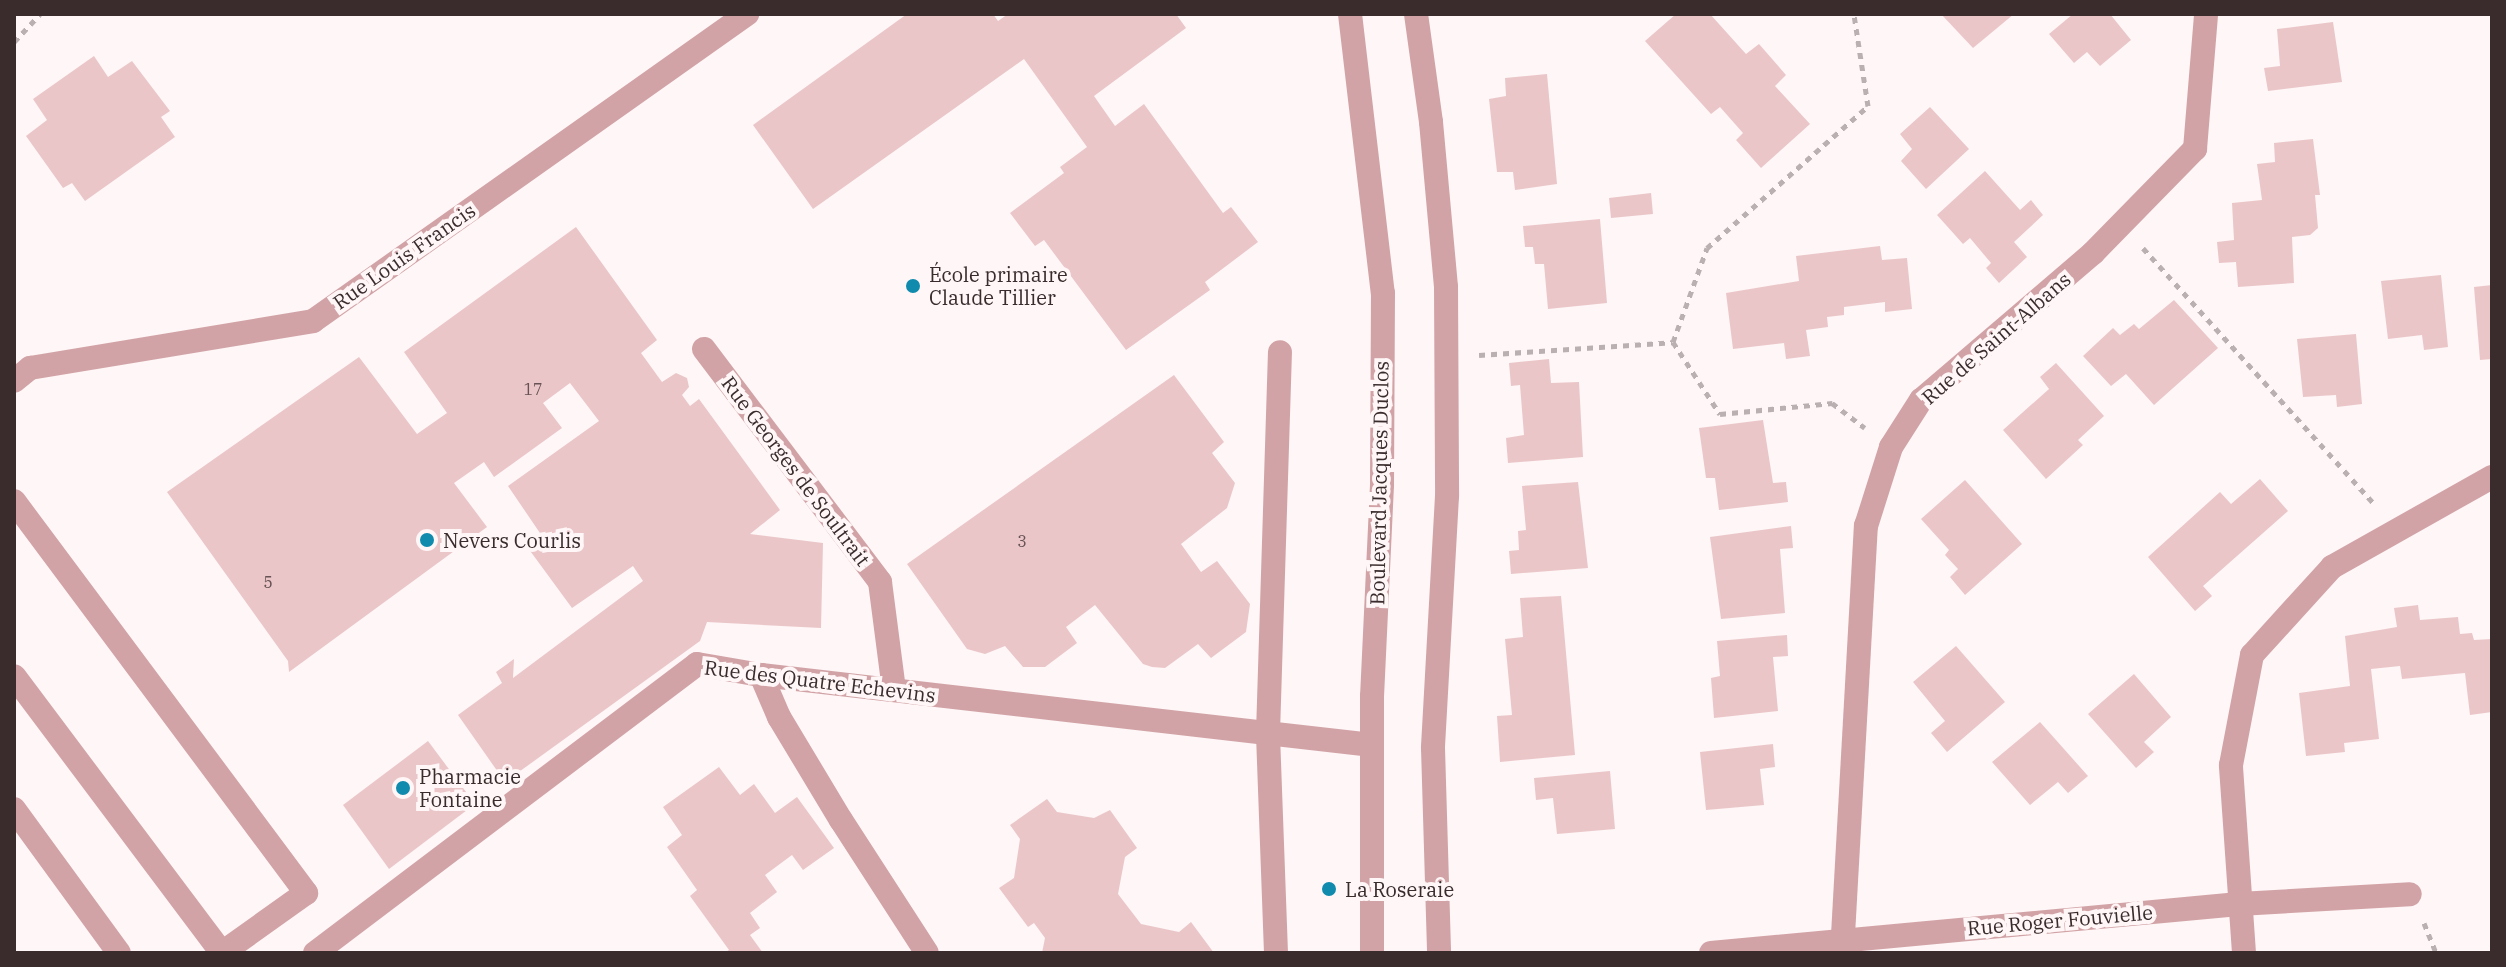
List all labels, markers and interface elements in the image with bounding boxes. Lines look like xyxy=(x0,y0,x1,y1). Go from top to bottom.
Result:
street label: Rue Louis Francis xyxy=(328,198,480,314)
place label: École primaire Claude Tillier xyxy=(929,262,1068,309)
street label: Rue de Saint-Albans xyxy=(1917,267,2075,409)
marker: École primaire Claude Tillier xyxy=(904,277,922,295)
street label: Boulevard Jacques Duclos xyxy=(1365,361,1393,605)
street label: Rue Georges de Soultrait xyxy=(717,371,875,571)
house number: 17 xyxy=(523,379,543,399)
place label: Nevers Courlis xyxy=(443,528,581,552)
marker: Nevers Courlis xyxy=(418,531,436,549)
house number: 3 xyxy=(1017,531,1027,551)
house number: 5 xyxy=(263,572,273,592)
street label: Rue des Quatre Echevins xyxy=(703,655,937,707)
place label: Pharmacie Fontaine xyxy=(419,764,521,811)
marker: Pharmacie Fontaine xyxy=(394,779,412,797)
place label: La Roseraie xyxy=(1345,877,1454,901)
marker: La Roseraie xyxy=(1320,880,1338,898)
street label: Rue Roger Fouvielle xyxy=(1966,900,2154,940)

